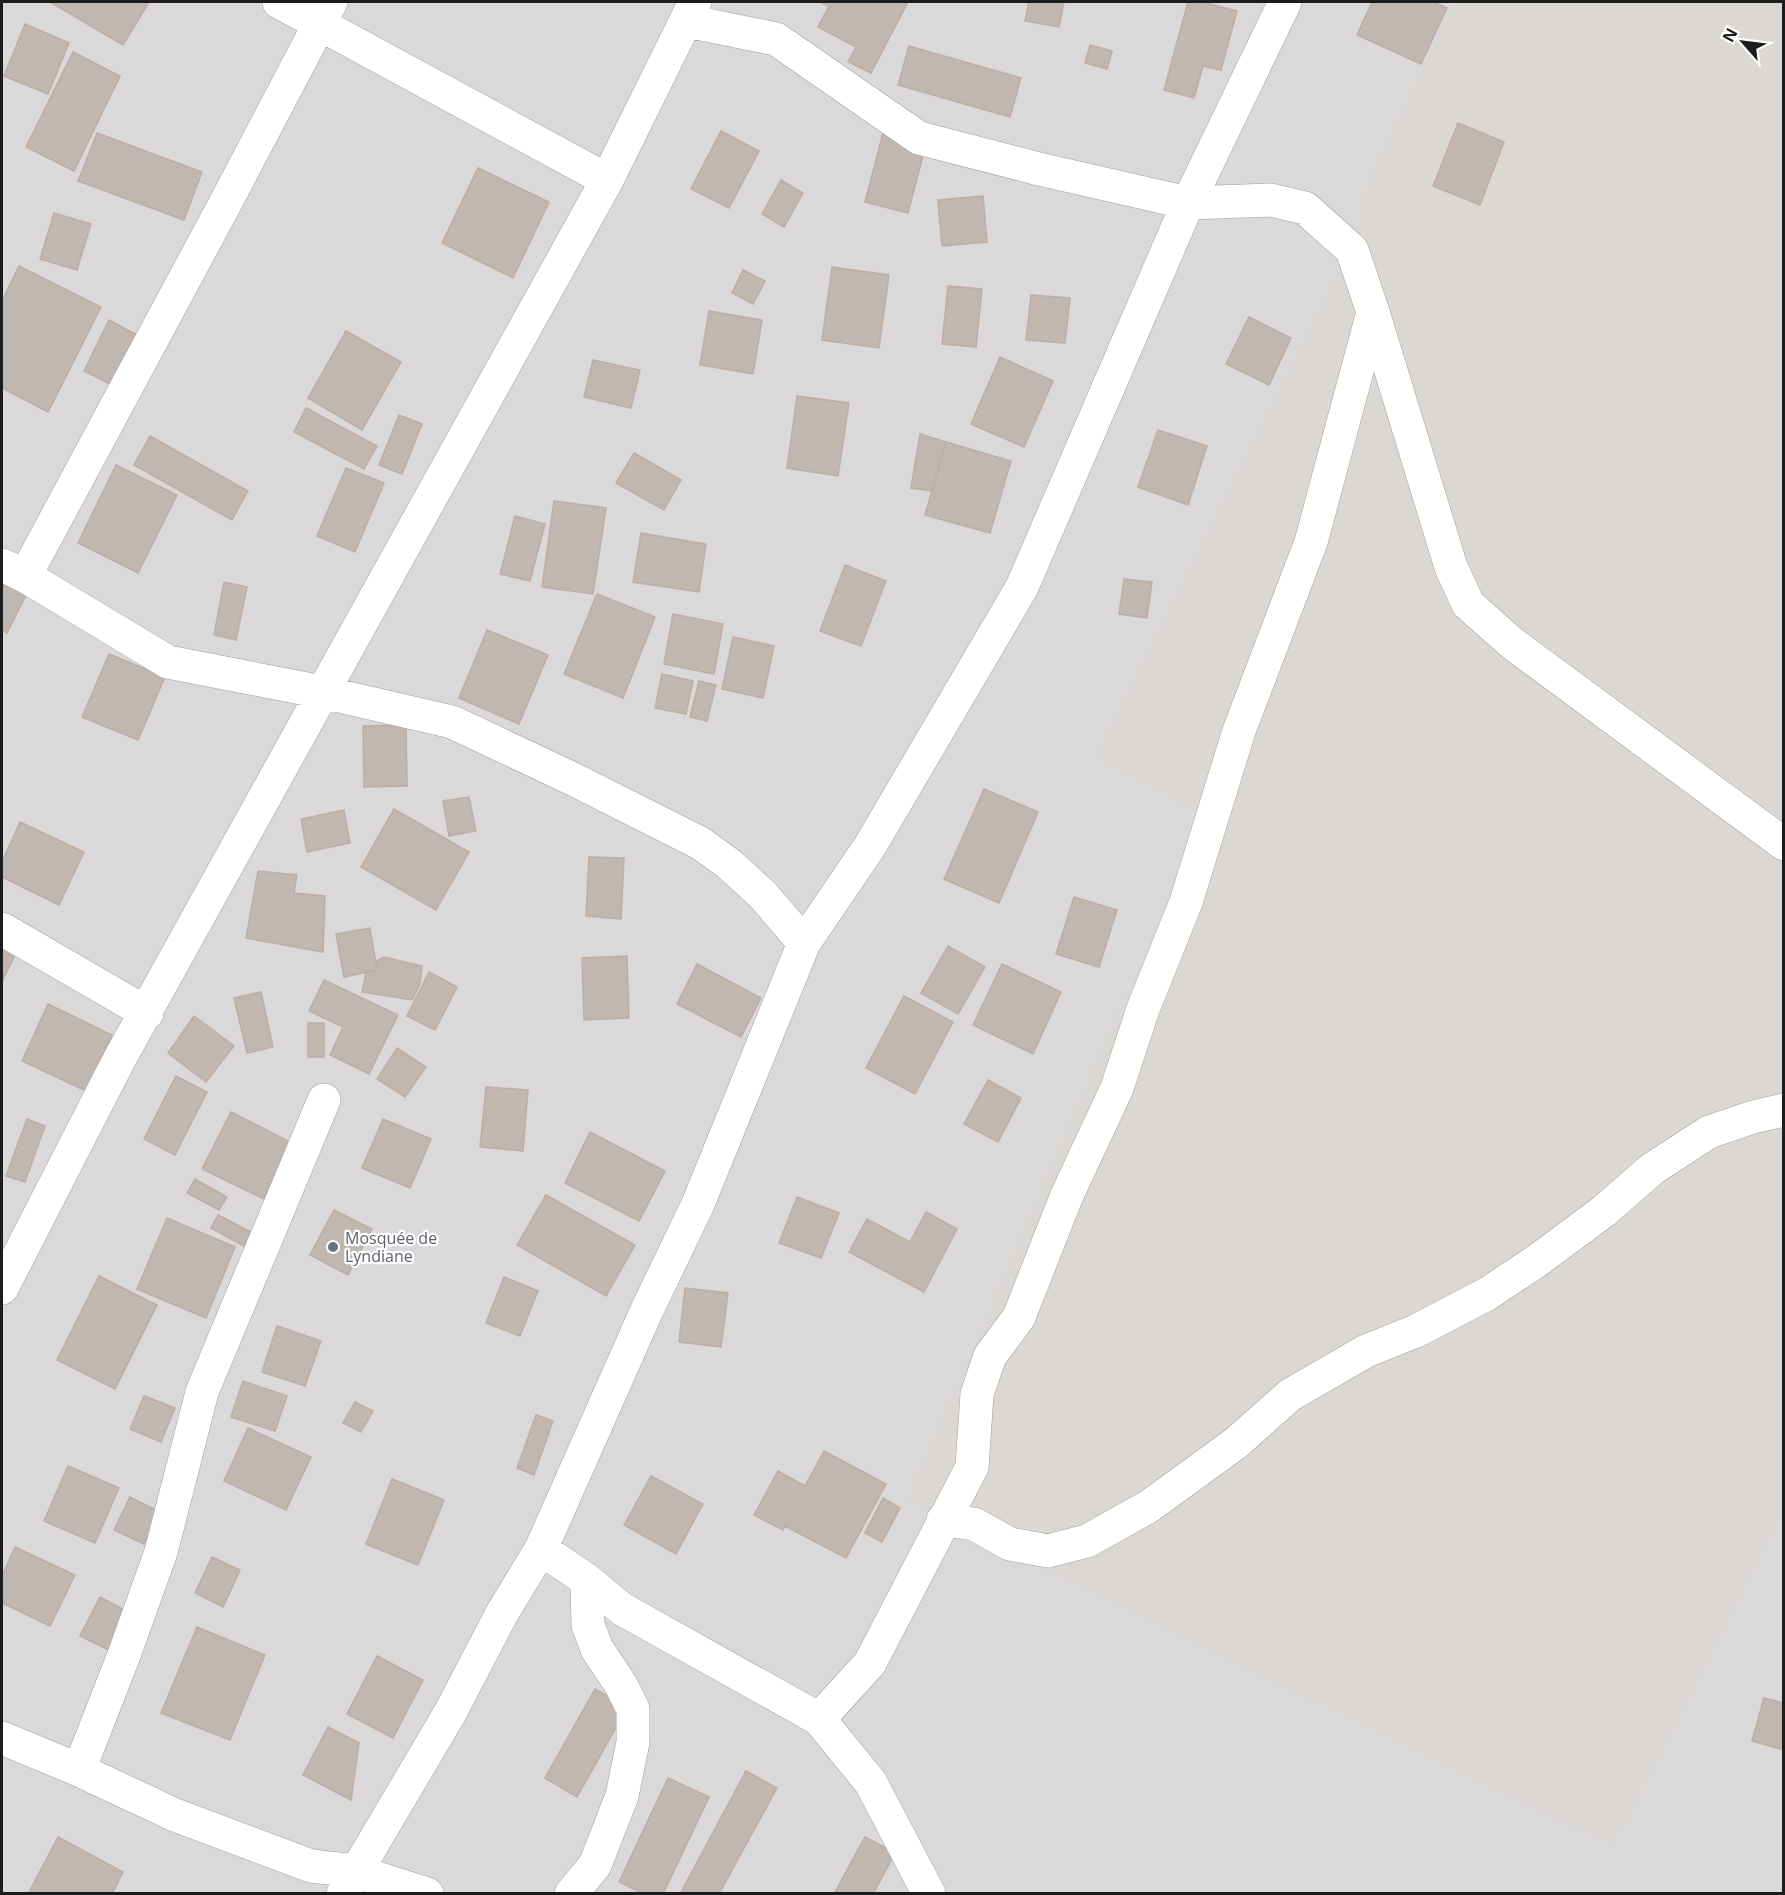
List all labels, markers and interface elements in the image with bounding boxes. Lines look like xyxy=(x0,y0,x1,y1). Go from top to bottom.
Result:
north arrow xyxy=(1713,12,1773,72)
text: N xyxy=(1717,24,1743,46)
place label: Mosquée de Lyndiane xyxy=(345,1227,437,1267)
marker: Mosquée de Lyndiane xyxy=(326,1240,340,1254)

